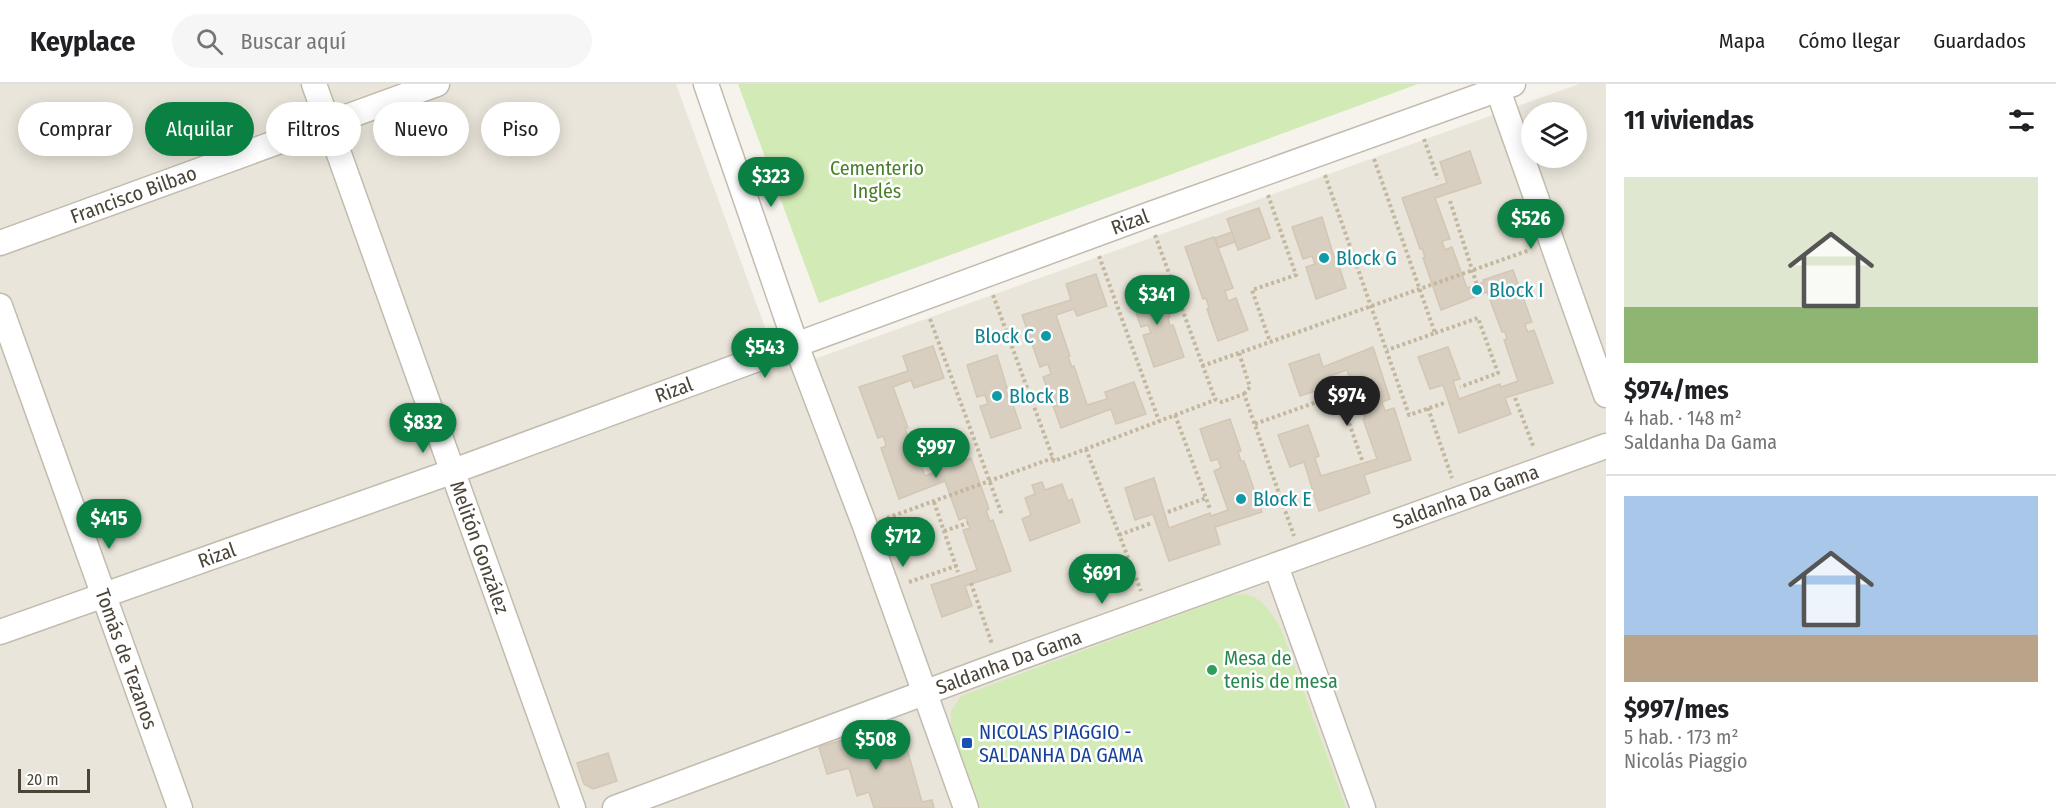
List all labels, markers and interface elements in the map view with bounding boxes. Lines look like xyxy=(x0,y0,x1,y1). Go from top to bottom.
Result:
search box xyxy=(172,14,592,68)
text: Keyplace xyxy=(30,25,136,58)
icon: search xyxy=(193,25,226,58)
text: Buscar aquí xyxy=(241,28,346,55)
text: Mapa xyxy=(1719,28,1765,54)
text: Cómo llegar xyxy=(1798,28,1900,54)
text: Guardados xyxy=(1933,28,2026,54)
chip: Comprar xyxy=(18,102,133,156)
chip: Alquilar xyxy=(145,102,254,156)
chip: Filtros xyxy=(266,102,361,156)
chip: Nuevo xyxy=(373,102,469,156)
chip: Piso xyxy=(481,102,560,156)
map controls xyxy=(1521,102,1587,168)
button: layers xyxy=(1521,102,1587,168)
icon: filters xyxy=(2005,104,2038,137)
text: 11 viviendas xyxy=(1624,105,1754,136)
park label: Cementerio Inglés xyxy=(830,156,924,203)
pin: $323 xyxy=(735,157,807,208)
street label: Francisco Bilbao xyxy=(67,161,200,228)
text: $323 xyxy=(752,164,790,188)
pin: $526 xyxy=(1495,199,1567,250)
street label: Rizal xyxy=(1108,204,1152,240)
text: $526 xyxy=(1511,206,1551,230)
icon: home xyxy=(1777,216,1885,324)
place label: Block G xyxy=(1336,246,1397,270)
marker: Block G xyxy=(1317,251,1331,265)
pin: $341 xyxy=(1121,275,1193,326)
place label: Block I xyxy=(1489,278,1543,302)
text: $341 xyxy=(1139,282,1175,306)
marker: Block I xyxy=(1470,283,1484,297)
place label: Block C xyxy=(975,324,1034,348)
pin: $543 xyxy=(729,328,801,379)
marker: Block C xyxy=(1039,329,1053,343)
text: $543 xyxy=(745,335,785,359)
street label: Rizal xyxy=(652,372,696,408)
text: $974/mes xyxy=(1624,375,1729,406)
pin: $974 xyxy=(1311,376,1383,427)
text: $974 xyxy=(1328,383,1366,407)
place label: Block B xyxy=(1009,384,1069,408)
marker: Block B xyxy=(990,389,1004,403)
pin: $832 xyxy=(387,403,459,454)
text: 4 hab. · 148 m² xyxy=(1624,406,1742,430)
text: $832 xyxy=(403,410,443,434)
pin: $997 xyxy=(900,428,972,479)
text: Saldanha Da Gama xyxy=(1624,430,1777,454)
text: $997 xyxy=(917,435,955,459)
street label: Saldanha Da Gama xyxy=(1390,459,1542,534)
street label: Melitón González xyxy=(445,478,514,617)
place label: Block E xyxy=(1253,487,1312,511)
marker: Block E xyxy=(1234,492,1248,506)
pin: $415 xyxy=(73,499,145,550)
text: $415 xyxy=(90,506,128,530)
pin: $712 xyxy=(867,517,939,568)
text: $712 xyxy=(885,524,921,548)
icon: home xyxy=(1777,535,1885,643)
street label: Rizal xyxy=(195,537,239,573)
pin: $691 xyxy=(1066,554,1138,605)
text: $691 xyxy=(1083,561,1121,585)
street label: Tomás de Tezanos xyxy=(90,586,163,732)
street label: Saldanha Da Gama xyxy=(933,624,1085,699)
place label: Mesa de tenis de mesa xyxy=(1224,646,1338,693)
marker: Mesa de tenis de mesa xyxy=(1205,663,1219,677)
text: $997/mes xyxy=(1624,694,1729,725)
pin: $508 xyxy=(840,720,912,771)
place label: NICOLAS PIAGGIO - SALDANHA DA GAMA xyxy=(979,720,1143,767)
text: 5 hab. · 173 m² xyxy=(1624,725,1739,749)
text: $508 xyxy=(855,727,897,751)
marker: NICOLAS PIAGGIO - SALDANHA DA GAMA xyxy=(960,736,974,750)
text: Nicolás Piaggio xyxy=(1624,749,1747,773)
scale bar xyxy=(18,766,90,794)
text: 20 m xyxy=(27,770,58,789)

